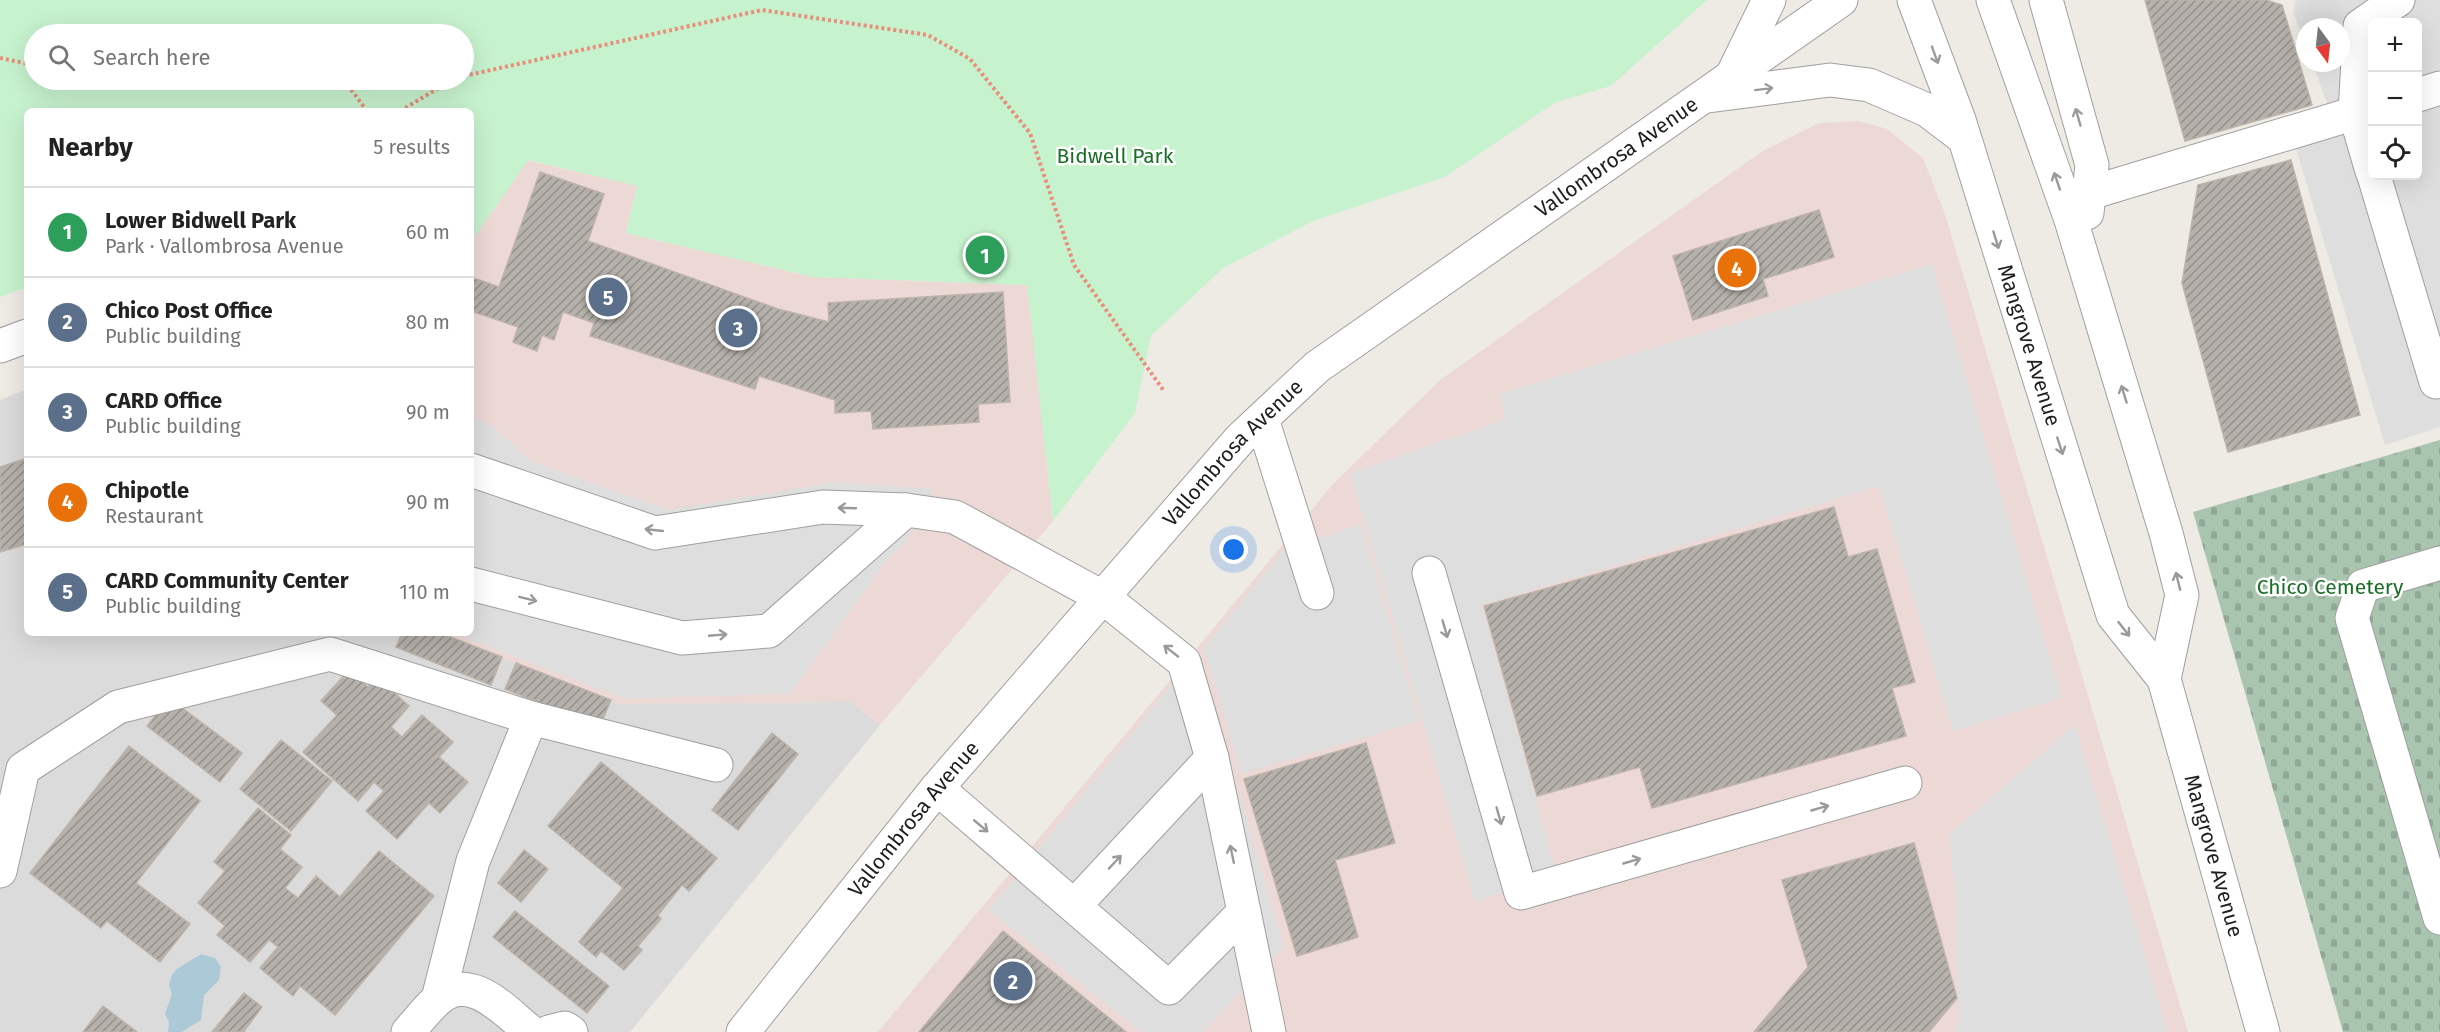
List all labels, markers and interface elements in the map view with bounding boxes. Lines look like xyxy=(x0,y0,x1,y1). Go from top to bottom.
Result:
north arrow xyxy=(2296,18,2350,72)
map controls xyxy=(2368,18,2422,180)
button: + xyxy=(2368,18,2422,72)
search box xyxy=(24,24,474,90)
icon: search xyxy=(45,41,78,74)
text: Search here xyxy=(93,44,211,71)
one-way arrow xyxy=(1930,45,1941,64)
button: − xyxy=(2368,72,2422,126)
one-way arrow xyxy=(1754,83,1774,94)
street label: Vallombrosa Avenue xyxy=(1530,91,1703,223)
one-way arrow xyxy=(2072,108,2083,127)
button: locate xyxy=(2368,126,2422,180)
text: Nearby xyxy=(48,132,133,163)
text: 5 results xyxy=(373,135,450,159)
park label: Bidwell Park xyxy=(1057,143,1174,169)
one-way arrow xyxy=(2051,172,2062,191)
text: Lower Bidwell Park xyxy=(105,207,296,234)
text: 1 xyxy=(63,220,72,244)
text: 60 m xyxy=(406,220,450,244)
one-way arrow xyxy=(1991,230,2002,249)
pin: 1 xyxy=(966,232,1004,278)
text: Park · Vallombrosa Avenue xyxy=(105,234,344,258)
pin: 4 xyxy=(1718,246,1756,290)
street label: Mangrove Avenue xyxy=(1992,261,2066,429)
pin: 5 xyxy=(588,274,628,320)
text: Chico Post Office xyxy=(105,297,273,324)
pin: 3 xyxy=(718,306,758,350)
text: 2 xyxy=(62,310,73,334)
text: 80 m xyxy=(405,310,450,334)
text: Public building xyxy=(105,324,241,348)
street label: Vallombrosa Avenue xyxy=(1157,374,1309,532)
one-way arrow xyxy=(2118,385,2129,404)
text: CARD Office xyxy=(105,387,222,414)
text: 3 xyxy=(62,400,73,424)
text: 90 m xyxy=(406,400,450,424)
text: Public building xyxy=(105,414,241,438)
one-way arrow xyxy=(2055,436,2066,455)
text: Chipotle xyxy=(105,477,189,504)
text: 4 xyxy=(62,490,73,514)
text: 90 m xyxy=(406,490,450,514)
one-way arrow xyxy=(838,502,858,514)
text: Restaurant xyxy=(105,504,203,528)
one-way arrow xyxy=(645,524,664,535)
your location xyxy=(1219,535,1248,564)
text: CARD Community Center xyxy=(105,567,349,594)
one-way arrow xyxy=(2172,572,2184,591)
park label: Chico Cemetery xyxy=(2257,574,2404,600)
text: 5 xyxy=(62,580,73,604)
text: 110 m xyxy=(399,580,450,604)
text: Public building xyxy=(105,594,241,618)
one-way arrow xyxy=(518,594,537,605)
one-way arrow xyxy=(1440,619,1451,638)
one-way arrow xyxy=(2118,621,2131,637)
one-way arrow xyxy=(707,630,727,641)
one-way arrow xyxy=(1163,645,1179,658)
street label: Vallombrosa Avenue xyxy=(843,736,985,902)
street label: Mangrove Avenue xyxy=(2178,772,2249,940)
one-way arrow xyxy=(1810,802,1829,813)
one-way arrow xyxy=(1494,806,1505,825)
one-way arrow xyxy=(973,819,988,833)
one-way arrow xyxy=(1226,845,1237,865)
one-way arrow xyxy=(1107,855,1122,870)
one-way arrow xyxy=(1622,855,1641,866)
pin: 2 xyxy=(994,958,1032,1004)

